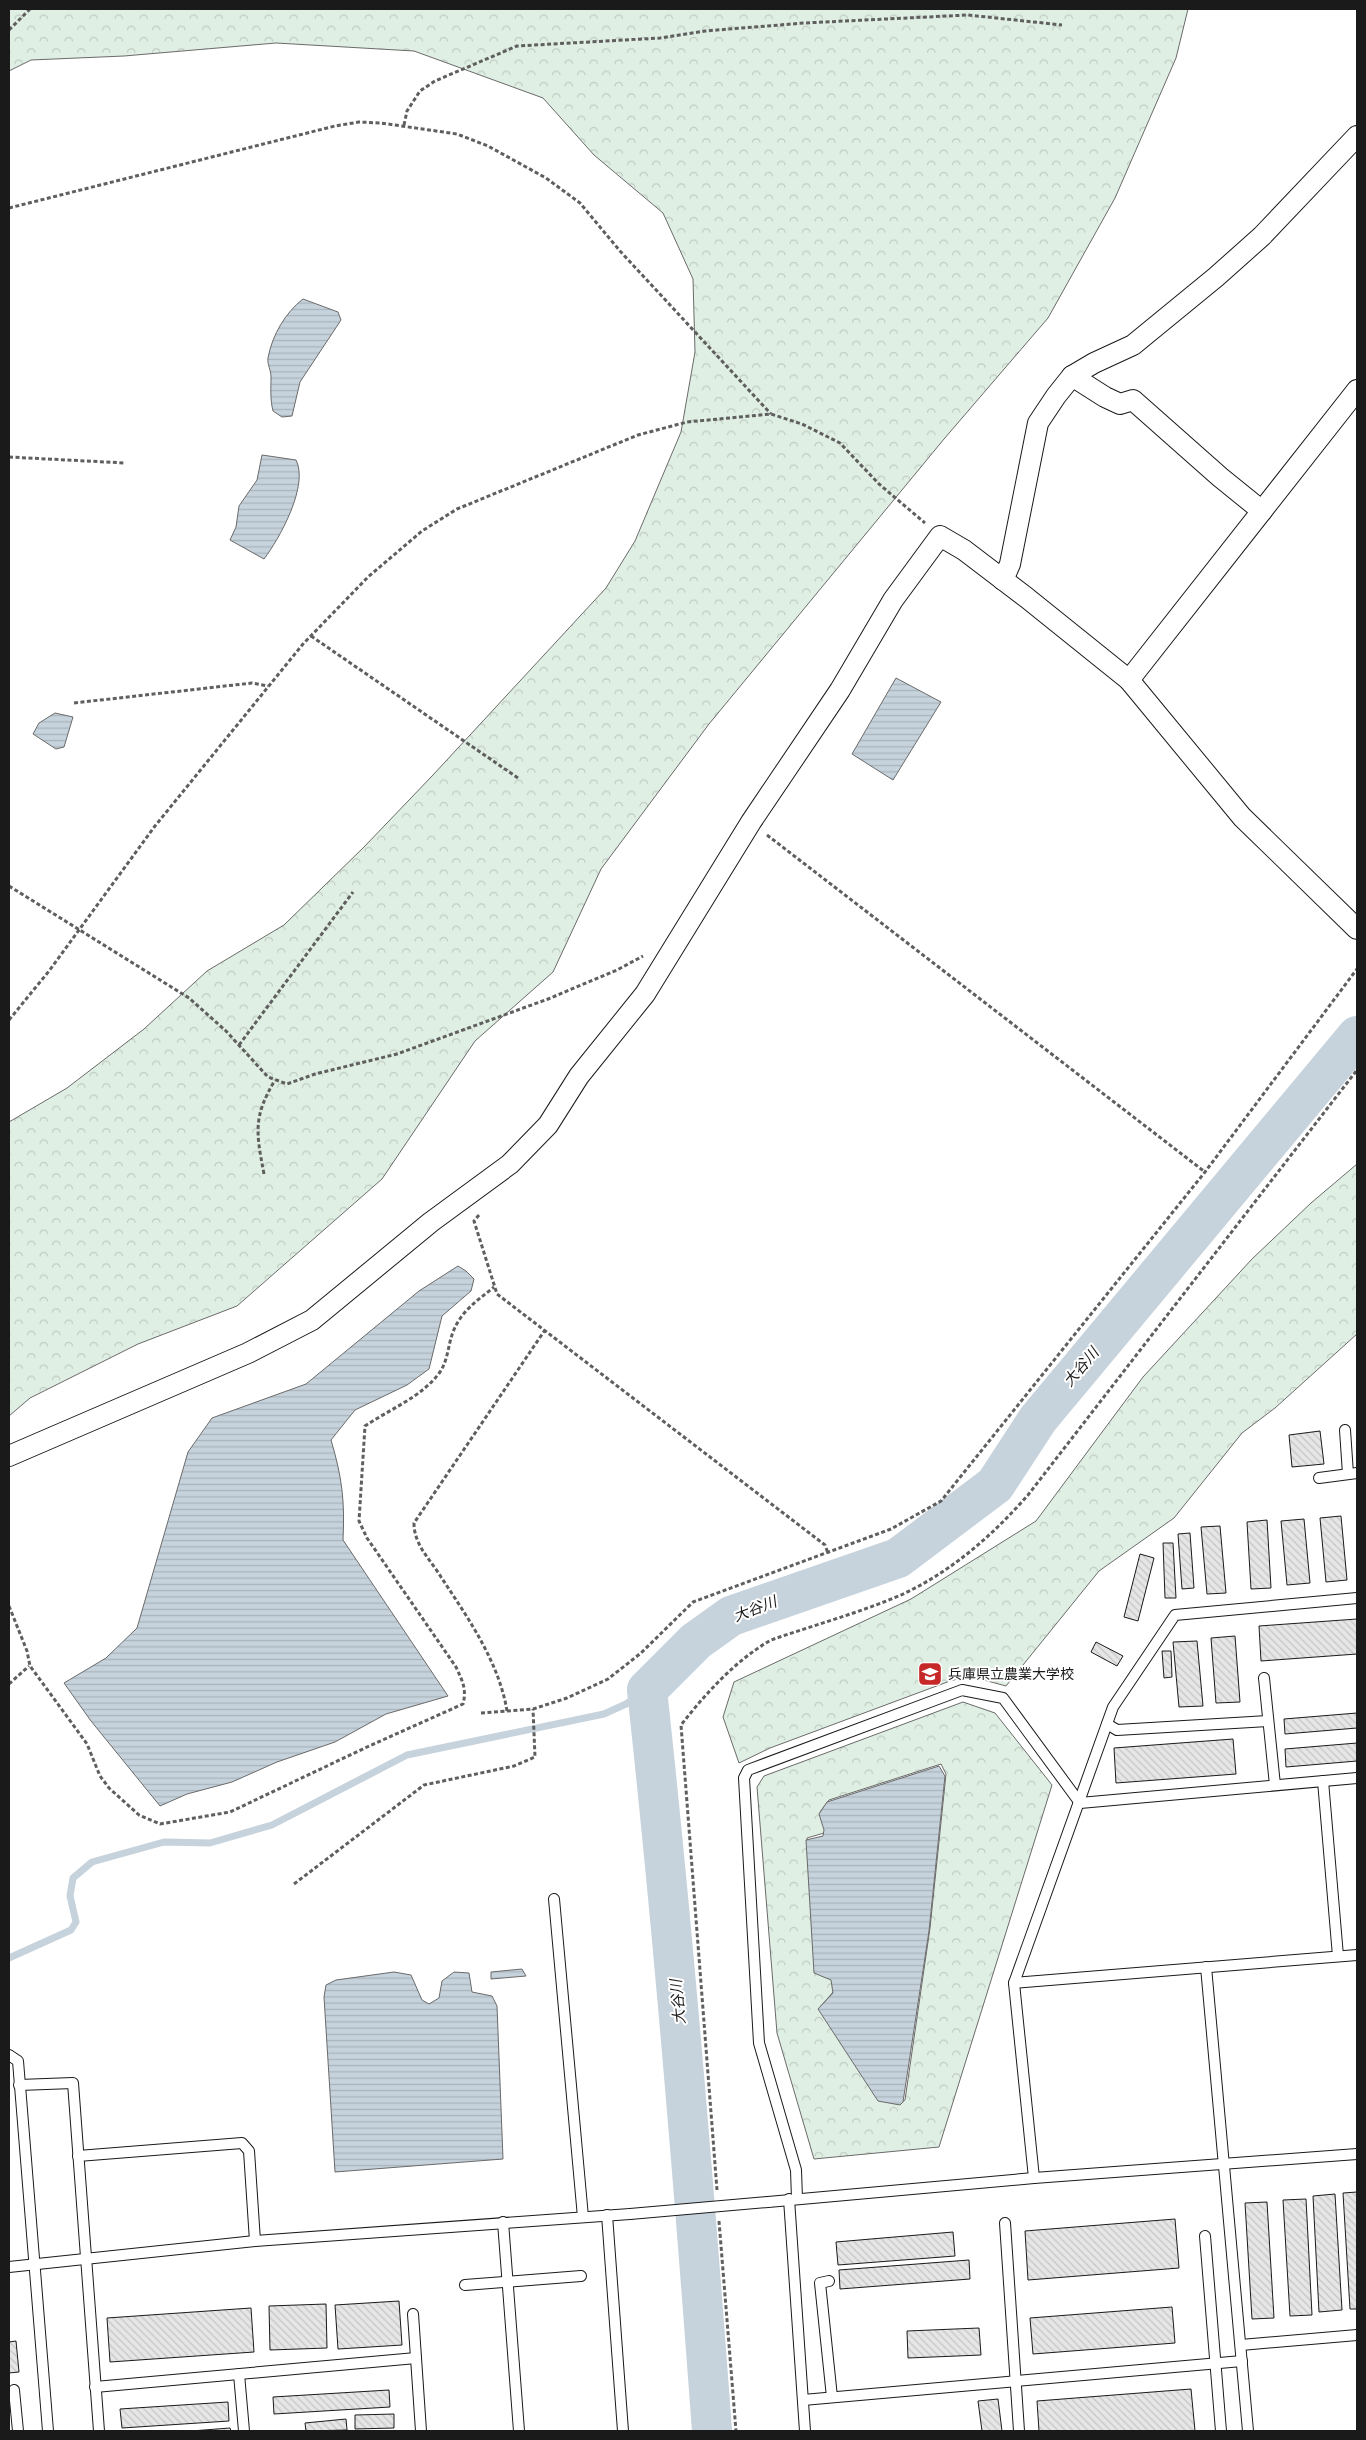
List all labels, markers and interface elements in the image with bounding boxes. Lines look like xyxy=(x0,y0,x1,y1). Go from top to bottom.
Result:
water label: 大谷川 xyxy=(1060,1342,1104,1390)
water label: 大谷川 xyxy=(731,1592,781,1625)
school or university icon: 兵庫県立農業大学校 xyxy=(917,1661,943,1687)
place label: 兵庫県立農業大学校 xyxy=(948,1666,1074,1682)
water label: 大谷川 xyxy=(667,1977,689,2025)

